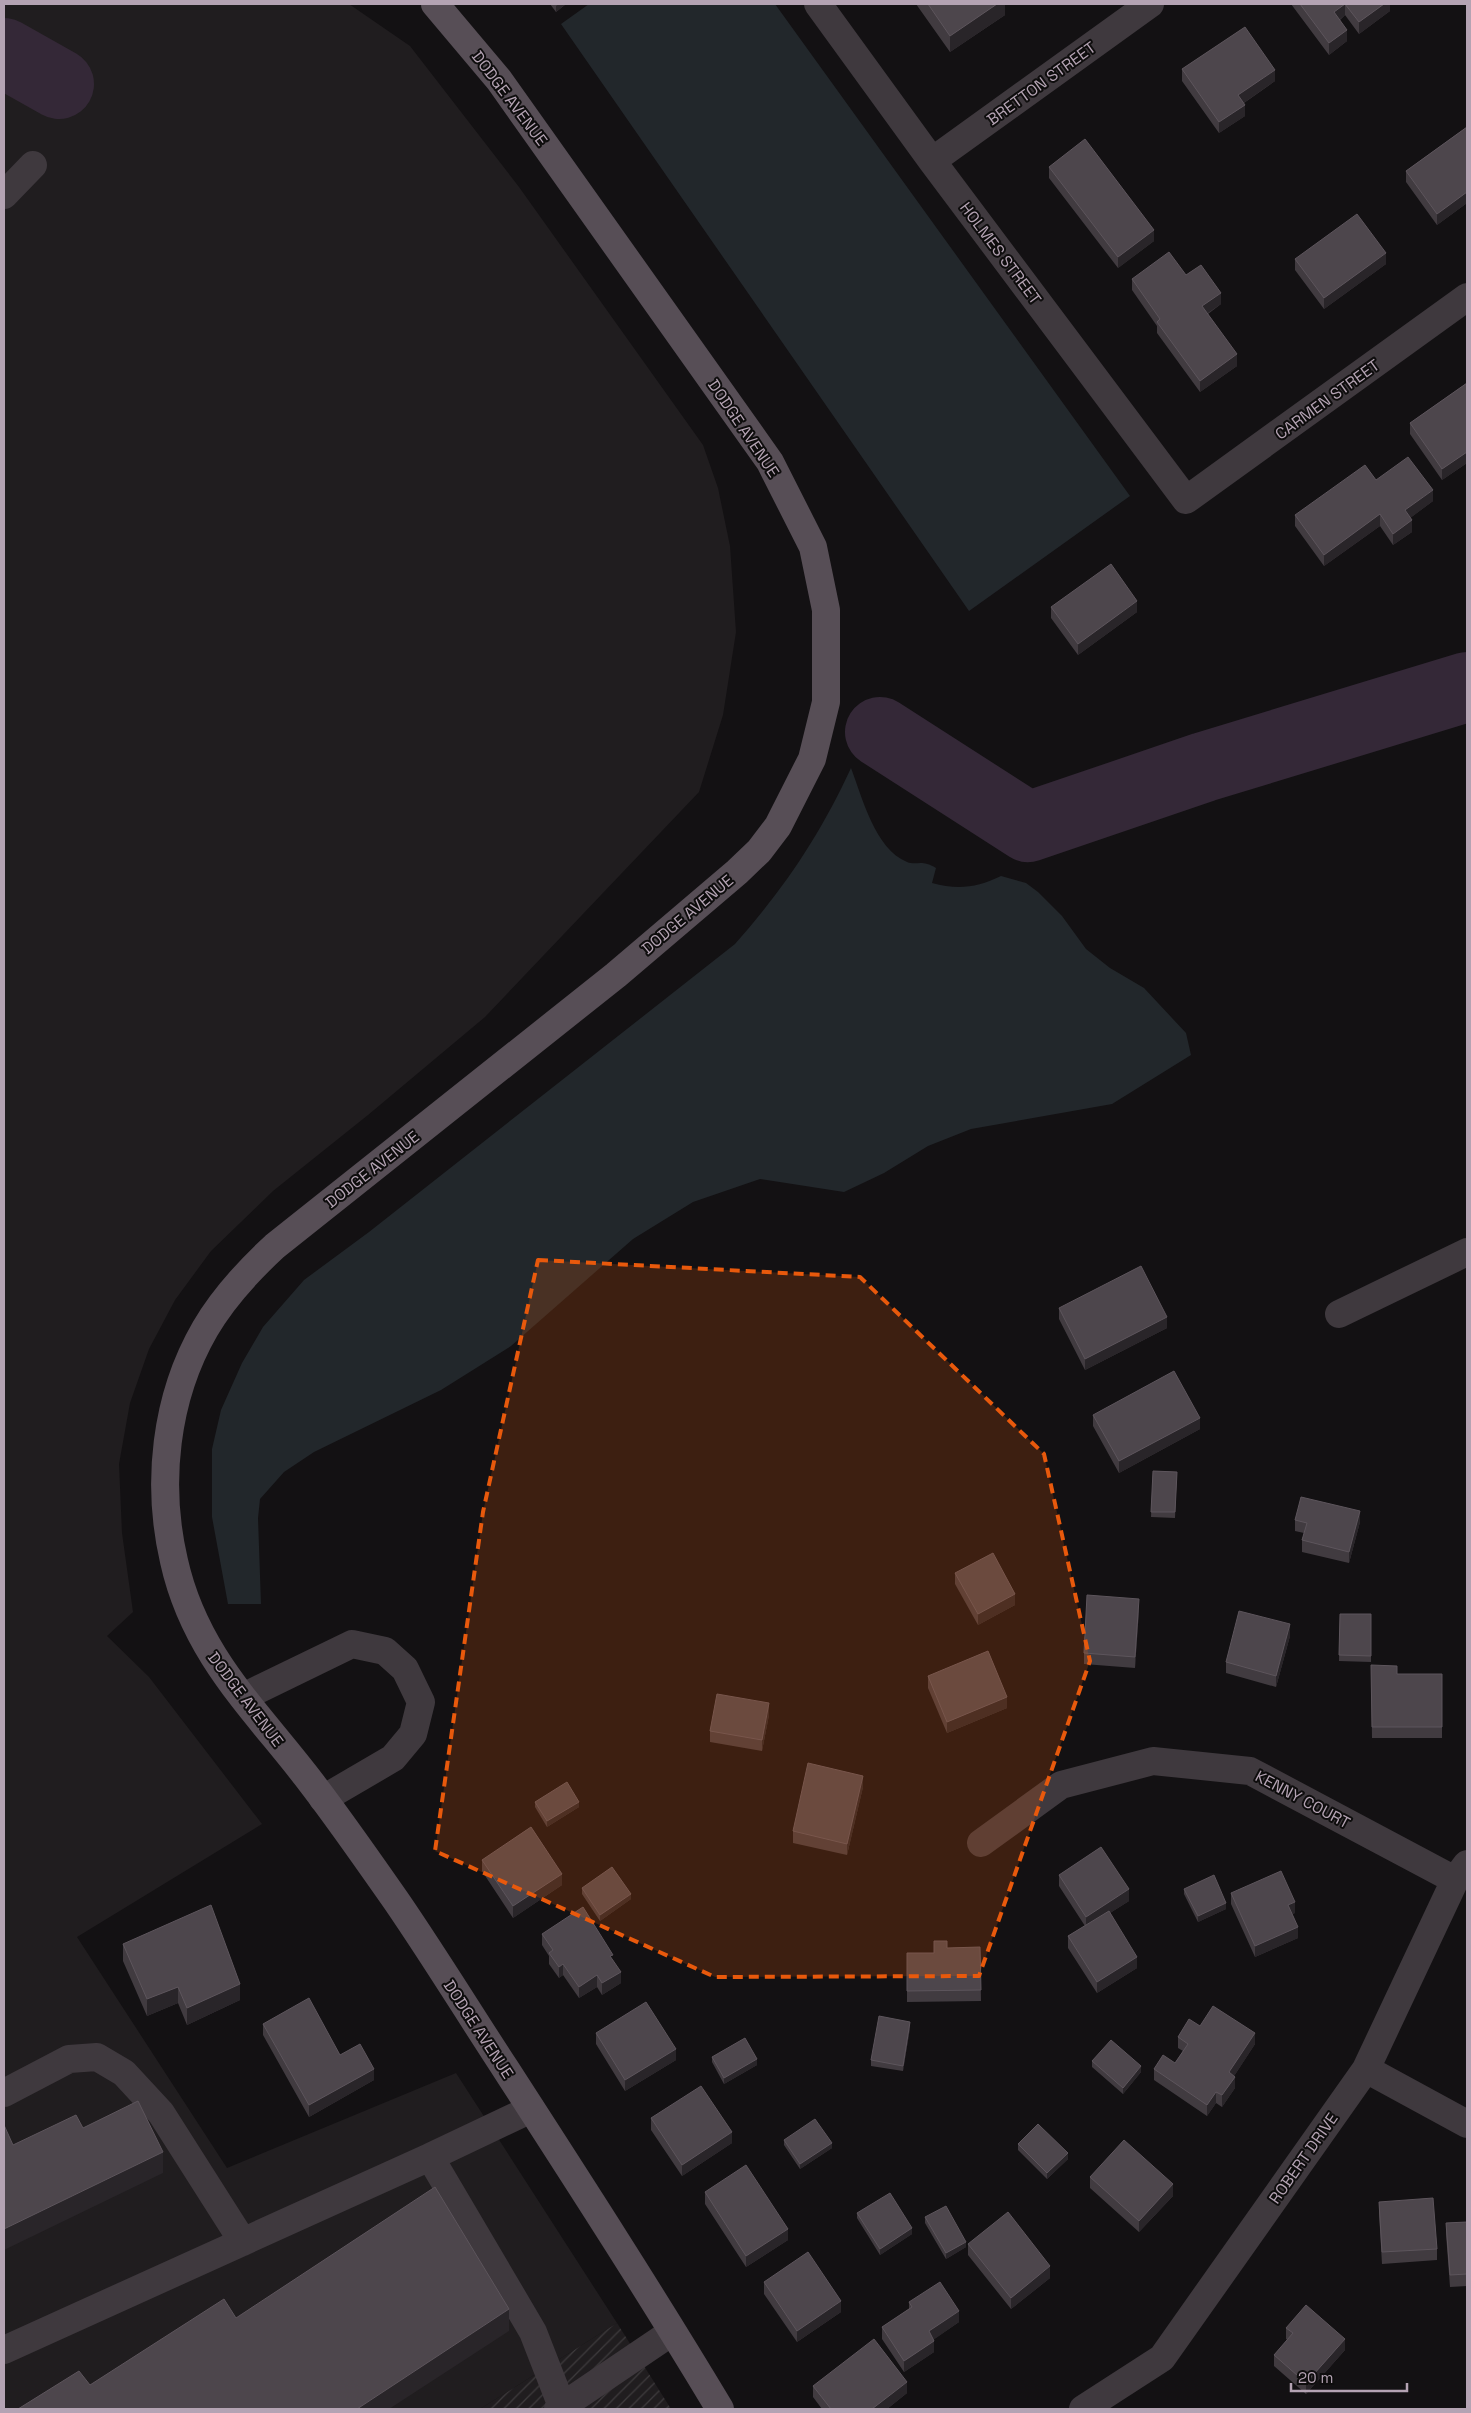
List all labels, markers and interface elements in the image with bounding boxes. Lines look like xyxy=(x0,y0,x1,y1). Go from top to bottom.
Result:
street label: BRETTON STREET xyxy=(983,37,1100,130)
street label: DODGE AVENUE xyxy=(467,47,552,150)
street label: HOLMES STREET xyxy=(955,198,1046,309)
street label: CARMEN STREET xyxy=(1271,354,1384,444)
street label: DODGE AVENUE xyxy=(703,375,784,481)
street label: DODGE AVENUE xyxy=(637,870,738,959)
street label: DODGE AVENUE xyxy=(321,1126,423,1213)
street label: DODGE AVENUE xyxy=(203,1648,288,1751)
street label: KENNY COURT xyxy=(1252,1766,1354,1833)
street label: DODGE AVENUE xyxy=(439,1976,518,2083)
street label: ROBERT DRIVE xyxy=(1264,2109,1343,2208)
scale bar xyxy=(1291,2360,1407,2392)
text: 20 m xyxy=(1298,2368,1333,2387)

